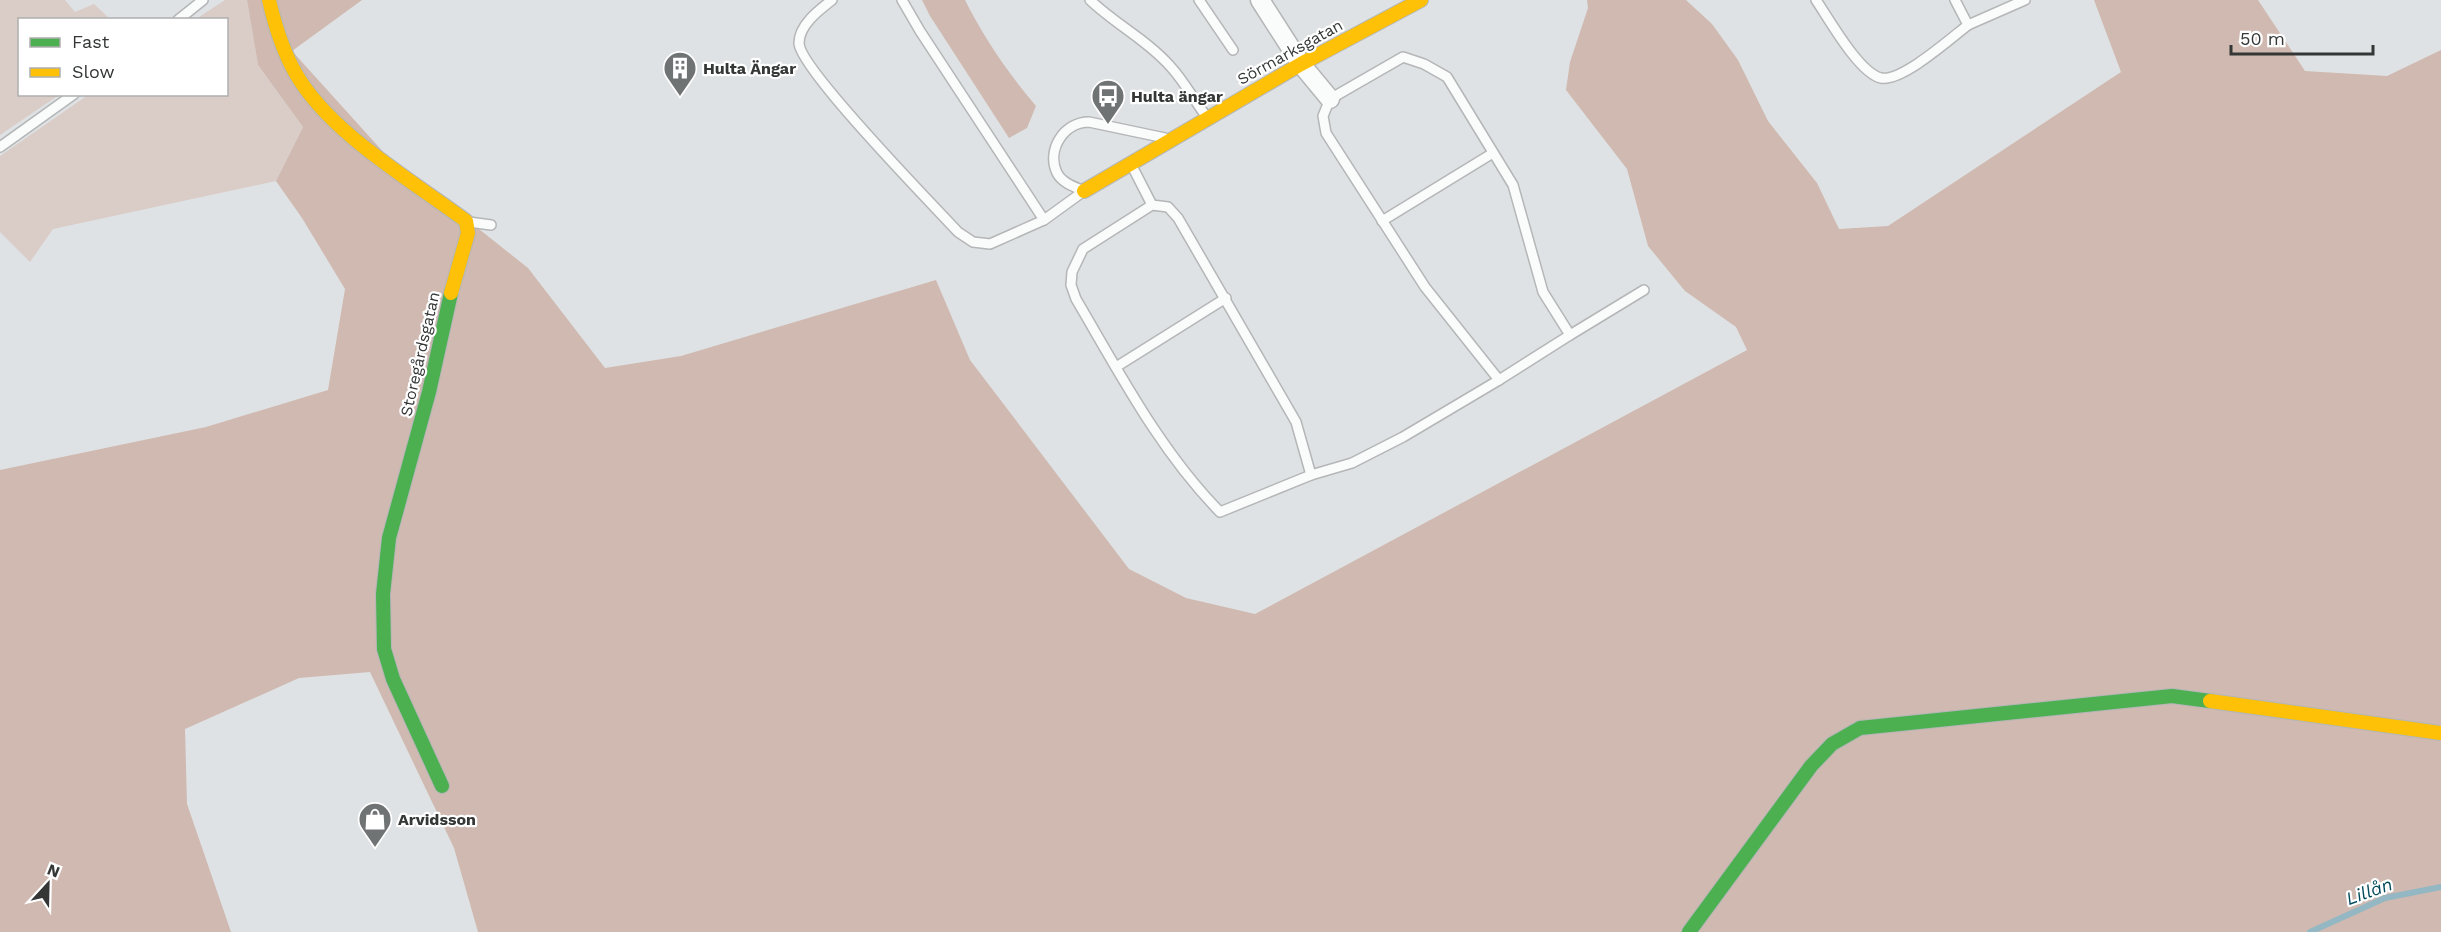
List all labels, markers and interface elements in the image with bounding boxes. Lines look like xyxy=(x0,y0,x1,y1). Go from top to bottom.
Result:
street label: Sörmarksgatan xyxy=(1234,15,1346,89)
legend xyxy=(18,18,228,96)
scale bar xyxy=(2231,18,2374,56)
text: 50 m xyxy=(2240,28,2285,49)
text: Fast xyxy=(72,31,110,52)
building icon: Hulta Ängar xyxy=(662,50,698,97)
place label: Hulta Ängar xyxy=(703,59,796,78)
text: Slow xyxy=(72,61,115,82)
bus stop icon: Hulta ängar xyxy=(1090,78,1126,125)
place label: Hulta ängar xyxy=(1131,87,1223,106)
street label: Storegårdsgatan xyxy=(396,290,444,418)
shop icon: Arvidsson xyxy=(357,801,393,848)
place label: Arvidsson xyxy=(398,810,476,829)
north arrow xyxy=(18,854,78,914)
text: N xyxy=(44,860,62,882)
water label: Lillån xyxy=(2343,873,2395,909)

